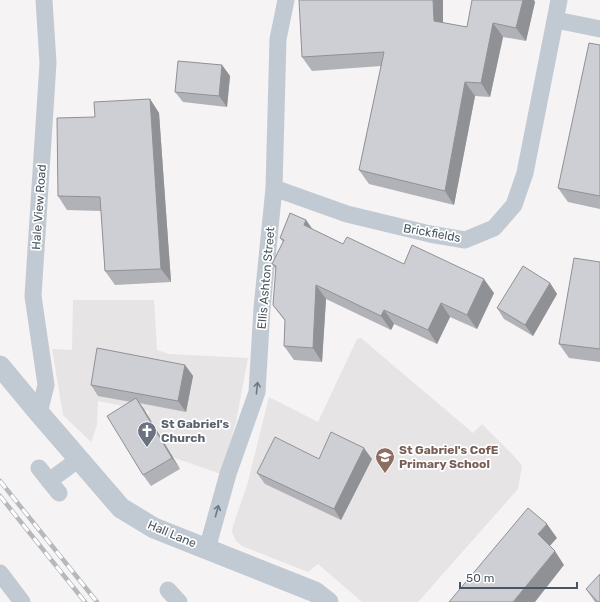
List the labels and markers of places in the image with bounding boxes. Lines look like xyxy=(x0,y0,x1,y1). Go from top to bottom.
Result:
place label: St Gabriel's Church xyxy=(161,417,230,445)
church icon: St Gabriel's Church xyxy=(136,420,158,448)
place label: St Gabriel's CofE Primary School xyxy=(399,443,499,471)
school or university icon: St Gabriel's CofE Primary School xyxy=(374,446,396,474)

